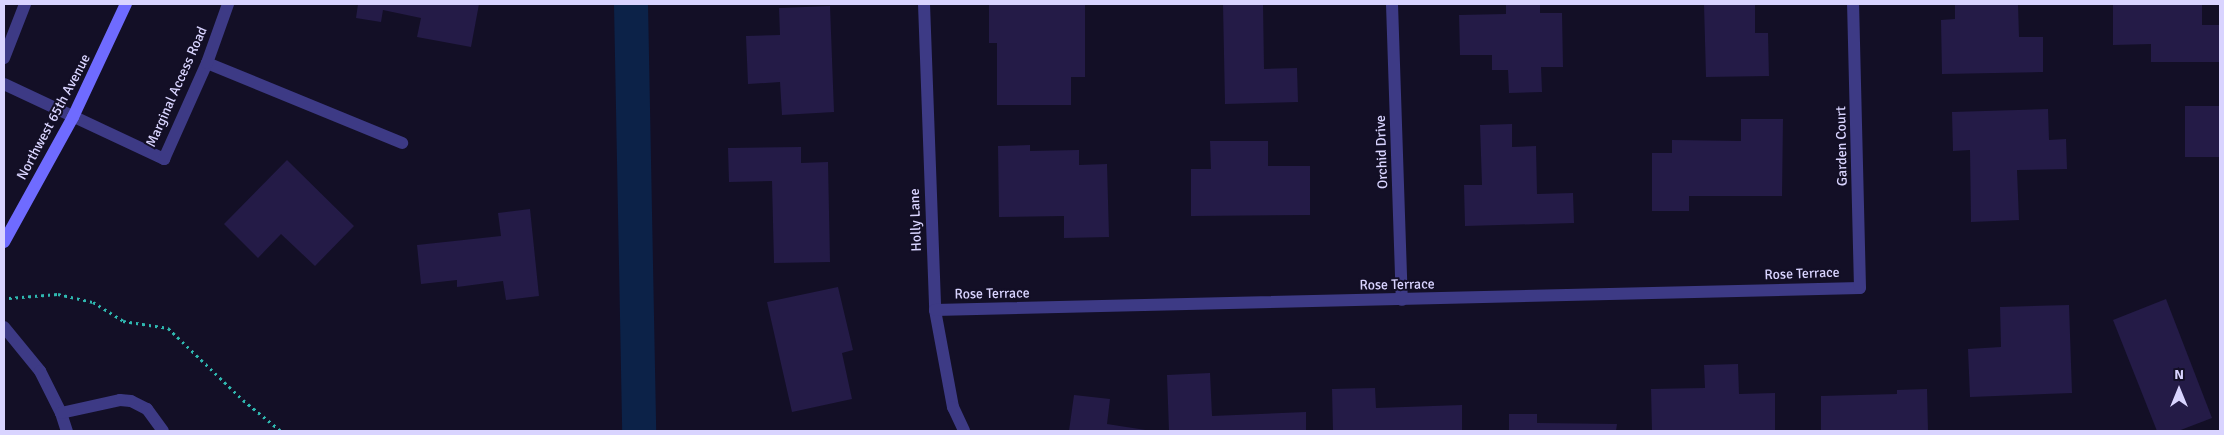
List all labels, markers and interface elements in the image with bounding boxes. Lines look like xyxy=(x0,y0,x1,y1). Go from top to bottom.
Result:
street label: Marginal Access Road xyxy=(143,24,211,150)
street label: Northwest 65th Avenue xyxy=(14,51,94,183)
street label: Garden Court xyxy=(1833,106,1851,186)
street label: Orchid Drive xyxy=(1372,115,1392,189)
street label: Holly Lane xyxy=(907,188,925,252)
street label: Rose Terrace xyxy=(1764,264,1840,284)
street label: Rose Terrace xyxy=(1359,276,1435,294)
street label: Rose Terrace xyxy=(954,285,1030,303)
north arrow xyxy=(2154,365,2204,415)
text: N xyxy=(2174,366,2184,383)

